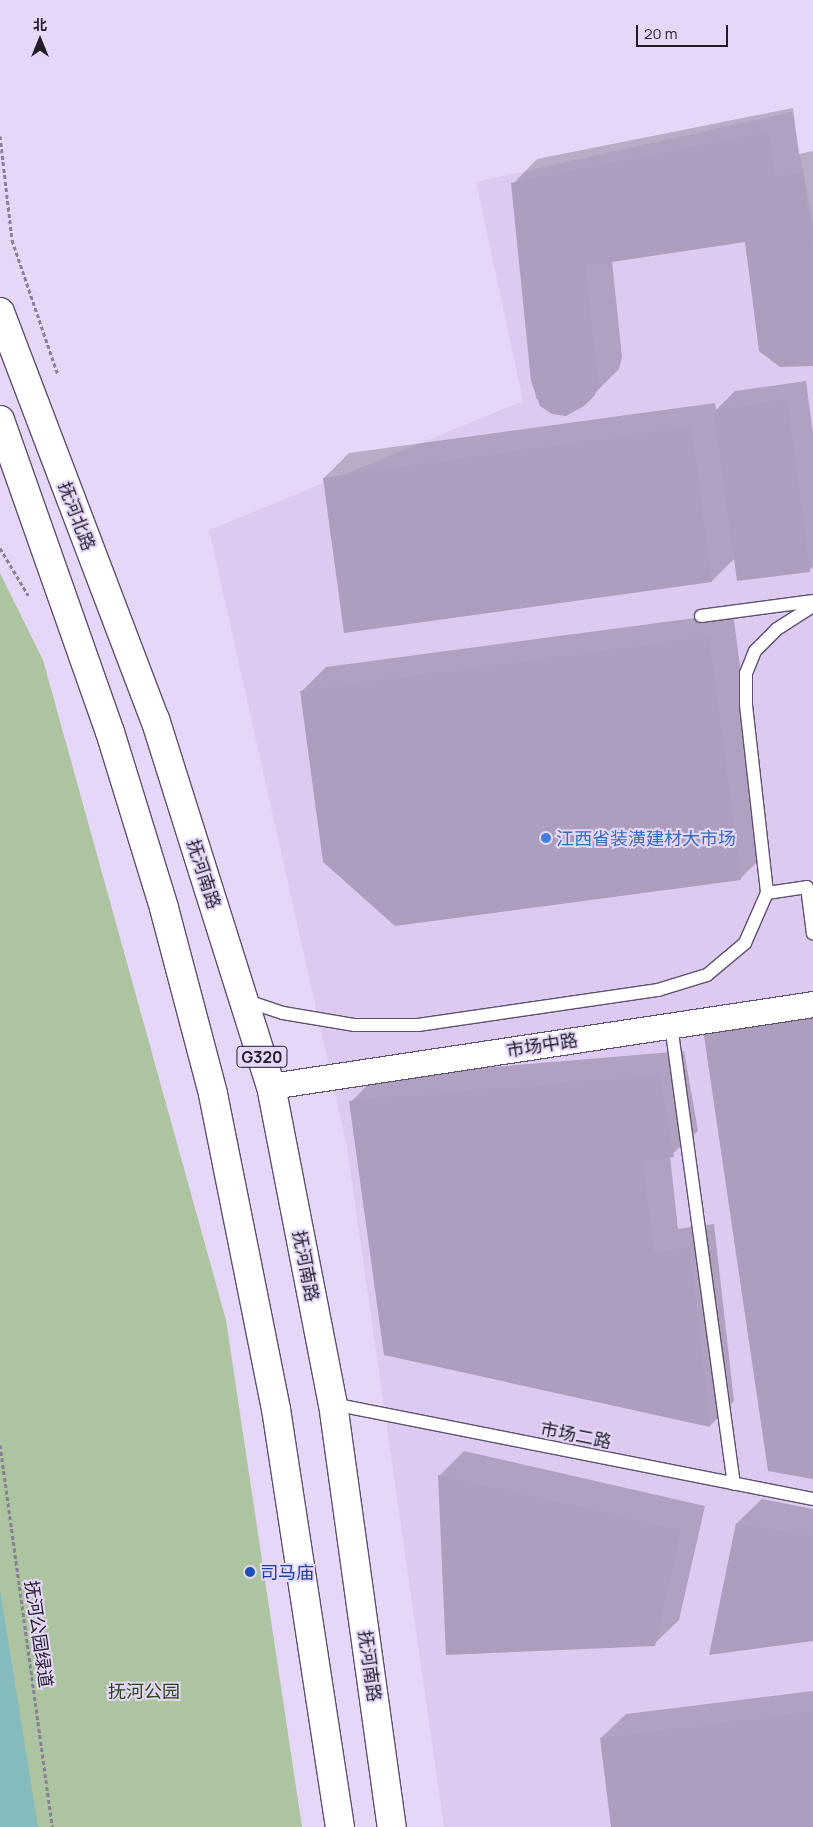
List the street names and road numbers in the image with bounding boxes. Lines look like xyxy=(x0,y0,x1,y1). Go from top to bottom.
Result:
street label: 抚河北路 xyxy=(54,479,100,553)
street label: 抚河南路 xyxy=(183,836,225,912)
street label: 市场中路 xyxy=(505,1029,579,1061)
road number: G320 xyxy=(236,1044,288,1070)
street label: 抚河南路 xyxy=(289,1229,323,1303)
street label: 市场二路 xyxy=(539,1418,613,1452)
street label: 抚河公园绿道 xyxy=(21,1579,57,1689)
street label: 抚河南路 xyxy=(354,1629,386,1703)

